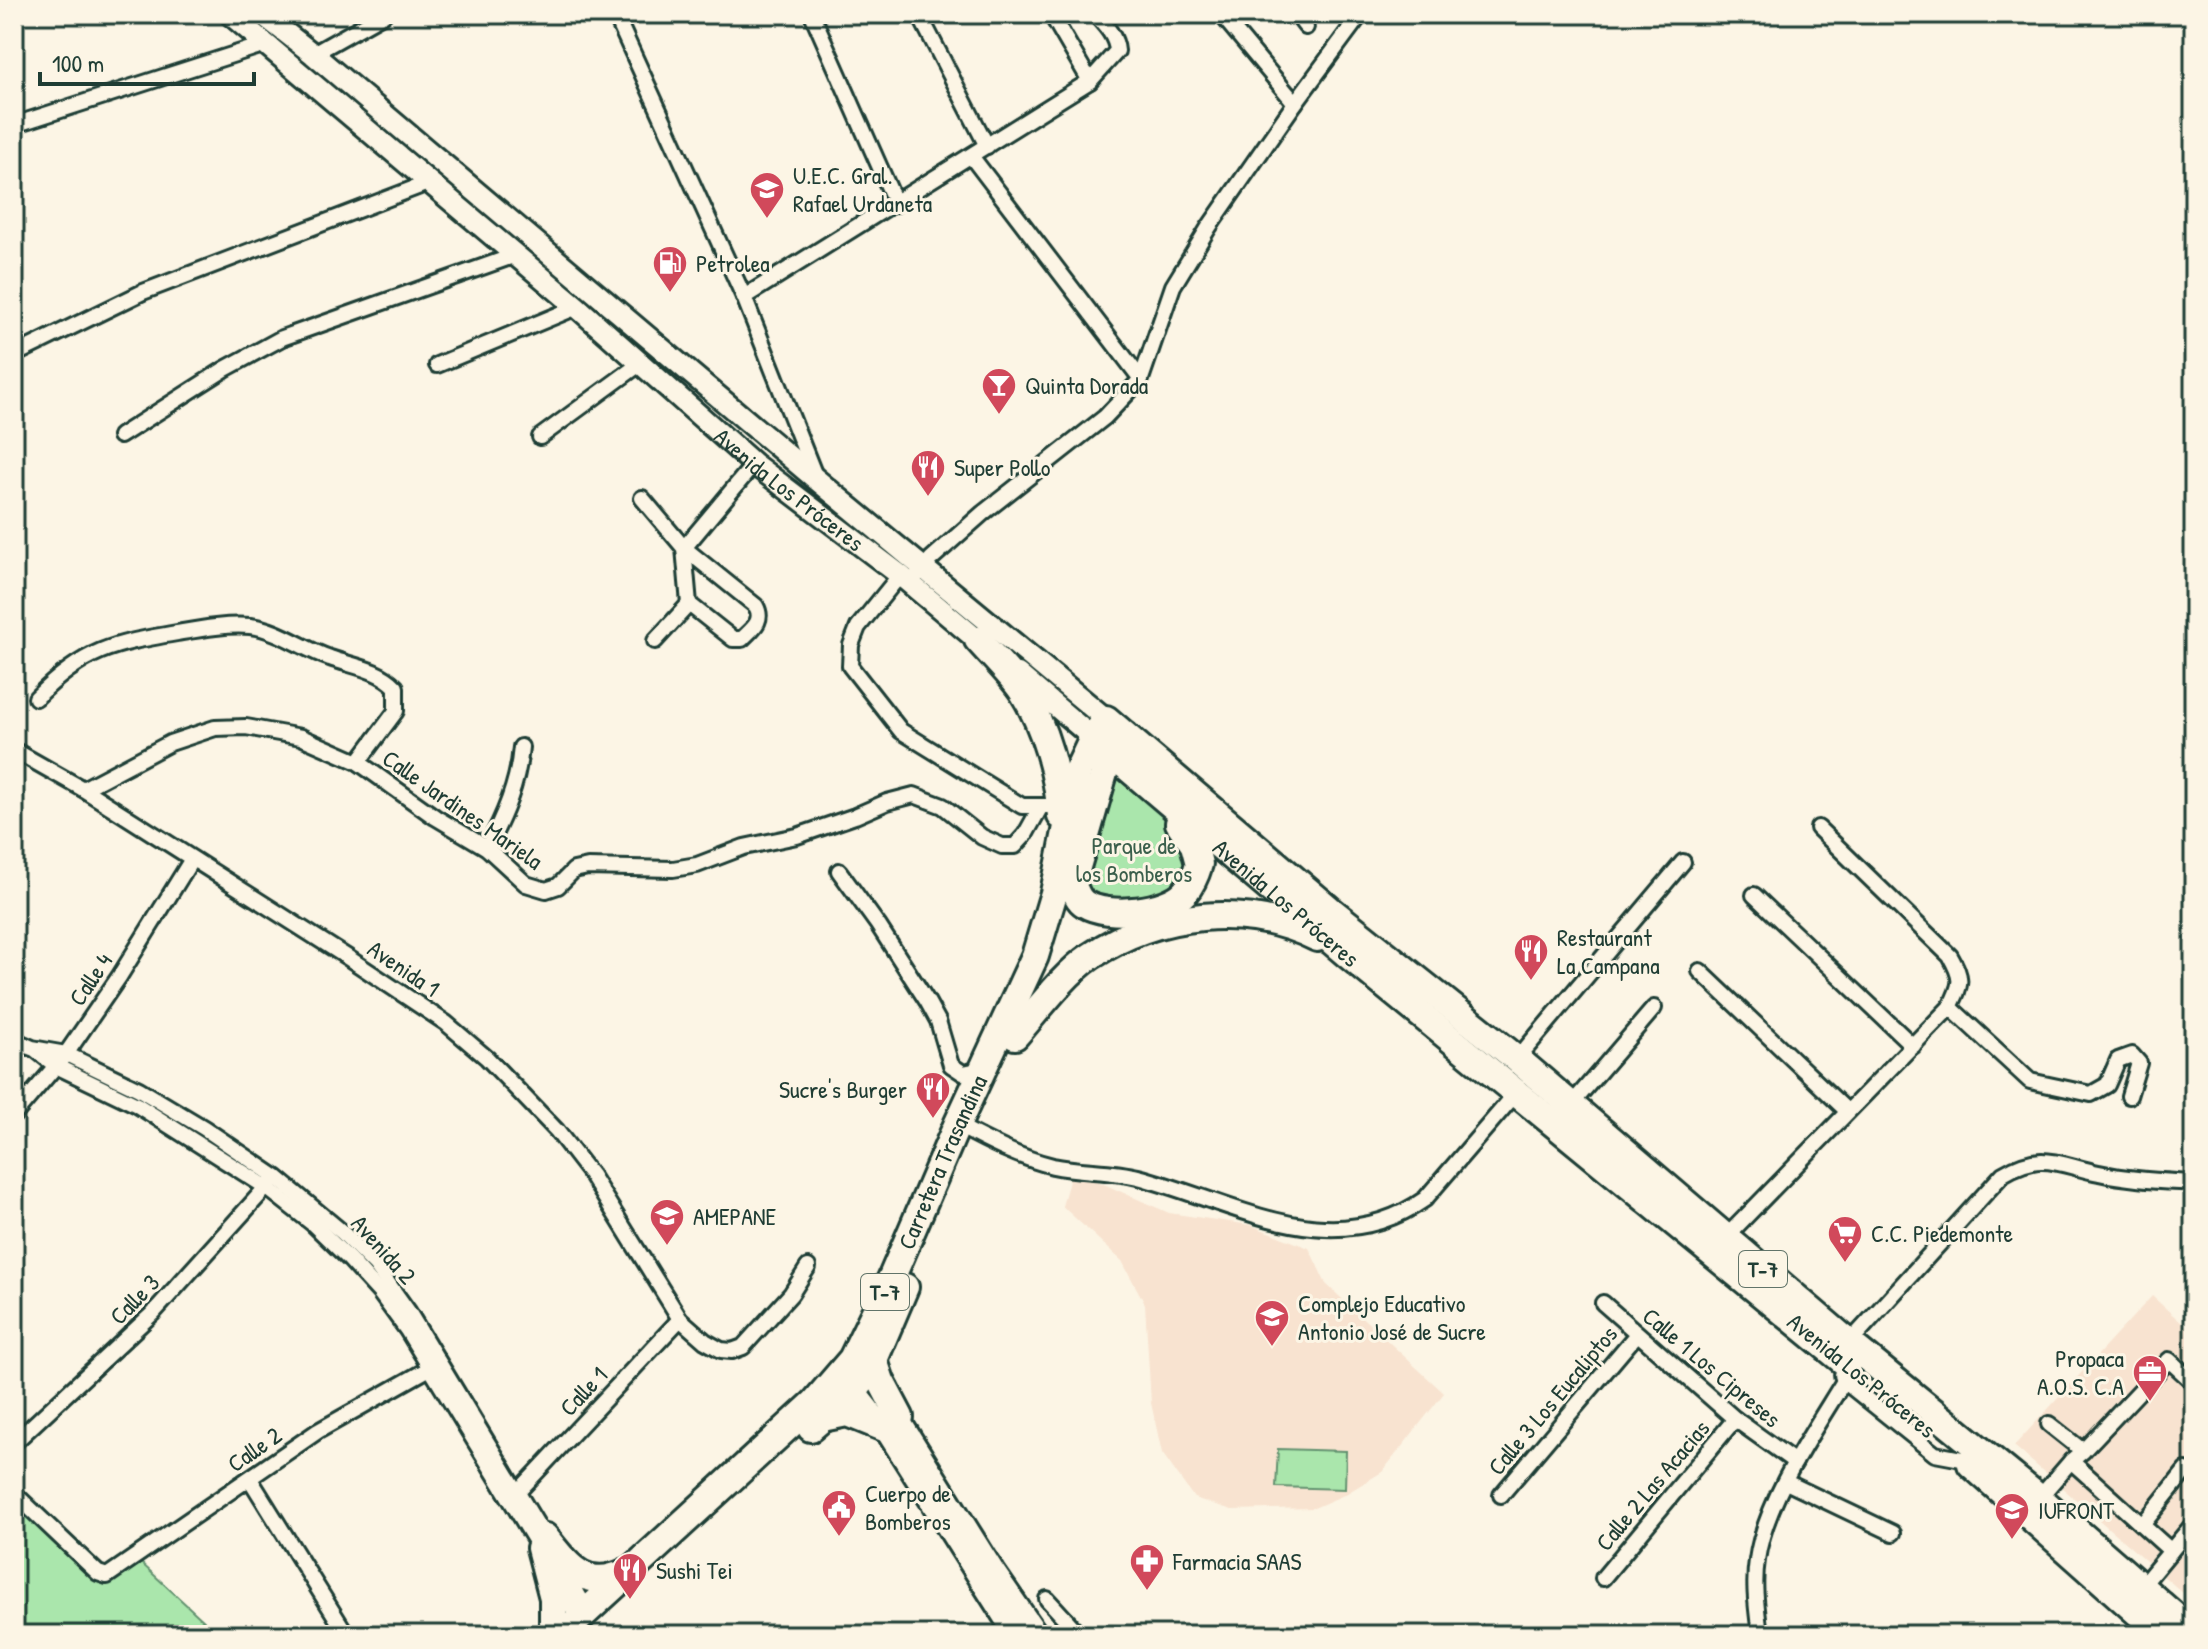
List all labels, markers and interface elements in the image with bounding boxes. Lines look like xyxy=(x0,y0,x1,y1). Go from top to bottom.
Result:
scale bar xyxy=(40,36,254,86)
text: 100 m xyxy=(52,47,104,79)
place label: U.E.C. Gral. Rafael Urdaneta xyxy=(793,159,932,219)
school or university icon: U.E.C. Gral. Rafael Urdaneta xyxy=(748,170,786,220)
fuel station icon: Petrolea xyxy=(651,244,689,294)
place label: Petrolea xyxy=(696,247,770,279)
bar icon: Quinta Dorada xyxy=(980,366,1018,416)
place label: Quinta Dorada xyxy=(1025,369,1148,401)
street label: Avenida Los Próceres xyxy=(708,420,871,558)
restaurant icon: Super Pollo xyxy=(909,448,947,498)
place label: Super Pollo xyxy=(954,451,1051,483)
street label: Calle Jardines Mariela xyxy=(376,742,550,876)
park label: Parque de los Bomberos xyxy=(1076,829,1192,889)
street label: Avenida Los Próceres xyxy=(1207,831,1366,974)
place label: Restaurant La Campana xyxy=(1557,921,1660,981)
street label: Avenida 1 xyxy=(362,932,446,1004)
restaurant icon: Restaurant La Campana xyxy=(1512,932,1550,982)
street label: Calle 4 xyxy=(61,946,119,1012)
street label: Carretera Trasandina xyxy=(890,1070,994,1254)
restaurant icon: Sucre's Burger xyxy=(914,1070,952,1120)
place label: Sucre's Burger xyxy=(779,1073,907,1105)
school or university icon: AMEPANE xyxy=(648,1197,686,1247)
place label: AMEPANE xyxy=(693,1200,777,1232)
street label: Avenida 2 xyxy=(344,1208,424,1290)
supermarket icon: C.C. Piedemonte xyxy=(1826,1214,1864,1264)
place label: C.C. Piedemonte xyxy=(1871,1217,2014,1249)
road number: T-7 xyxy=(1739,1251,1787,1287)
street label: Calle 3 xyxy=(102,1267,166,1331)
road number: T-7 xyxy=(861,1274,909,1310)
place label: Complejo Educativo Antonio José de Sucre xyxy=(1298,1287,1486,1347)
school or university icon: Complejo Educativo Antonio José de Sucre xyxy=(1253,1298,1291,1348)
street label: Calle 1 Los Cipreses xyxy=(1636,1300,1788,1434)
street label: Avenida Los Próceres xyxy=(1781,1305,1943,1445)
street label: Calle 3 Los Eucaliptos xyxy=(1480,1319,1624,1481)
place label: Propaca A.O.S. C.A xyxy=(2037,1342,2124,1402)
office icon: Propaca A.O.S. C.A xyxy=(2131,1353,2169,1403)
street label: Calle 1 xyxy=(552,1359,614,1423)
street label: Calle 2 Las Acacias xyxy=(1588,1413,1716,1557)
street label: Calle 2 xyxy=(221,1419,287,1479)
place label: Cuerpo de Bomberos xyxy=(865,1477,951,1537)
public building icon: Cuerpo de Bomberos xyxy=(820,1488,858,1538)
school or university icon: IUFRONT xyxy=(1993,1491,2031,1541)
place label: IUFRONT xyxy=(2038,1494,2115,1526)
pharmacy icon: Farmacia SAAS xyxy=(1128,1542,1166,1592)
place label: Farmacia SAAS xyxy=(1172,1545,1301,1577)
restaurant icon: Sushi Tei xyxy=(611,1551,649,1601)
place label: Sushi Tei xyxy=(656,1554,733,1586)

